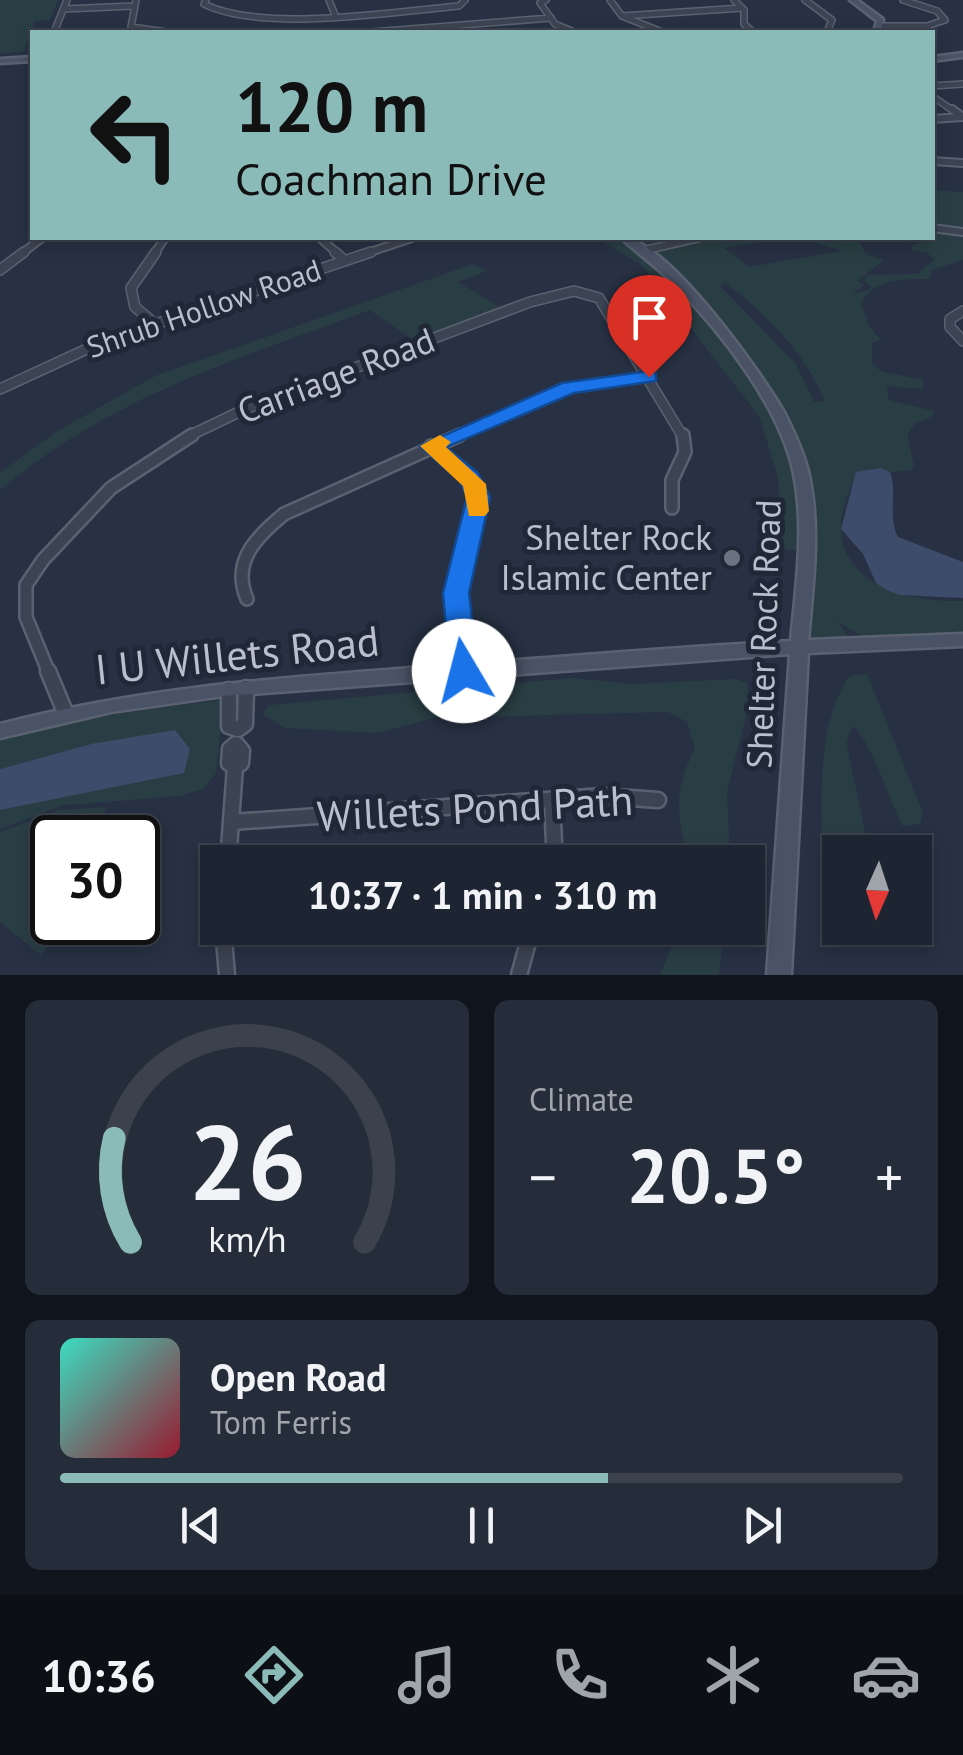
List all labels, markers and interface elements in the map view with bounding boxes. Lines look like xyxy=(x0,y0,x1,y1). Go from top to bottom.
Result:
text: 120 m xyxy=(235,61,428,151)
icon: left xyxy=(70,70,200,200)
text: Coachman Drive xyxy=(235,149,547,207)
street label: Shrub Hollow Road xyxy=(81,249,326,366)
pin xyxy=(607,275,692,378)
icon: arrive xyxy=(622,290,677,345)
street label: Carriage Road xyxy=(231,316,441,434)
street label: Shelter Rock Road xyxy=(735,499,791,769)
place label: Shelter Rock Islamic Center xyxy=(501,514,712,600)
marker: Shelter Rock Islamic Center xyxy=(721,547,743,569)
street label: I U Willets Road xyxy=(92,612,382,697)
position arrow xyxy=(412,619,516,723)
street label: Willets Pond Path xyxy=(316,772,634,843)
speed limit sign: 30 xyxy=(30,815,160,945)
north arrow xyxy=(822,835,932,945)
map controls xyxy=(822,835,932,945)
text: 10:37 · 1 min · 310 m xyxy=(308,870,657,919)
text: Climate xyxy=(529,1078,634,1120)
text: 26 xyxy=(188,1094,306,1229)
text: 20.5° xyxy=(627,1127,805,1224)
text: − xyxy=(529,1141,557,1212)
text: + xyxy=(875,1141,903,1212)
text: km/h xyxy=(208,1216,286,1262)
text: Open Road xyxy=(210,1352,386,1401)
text: Tom Ferris xyxy=(210,1401,352,1443)
icon: previous xyxy=(173,1498,228,1553)
icon: pause xyxy=(454,1498,509,1553)
icon: next xyxy=(735,1498,790,1553)
icon: directions xyxy=(239,1640,309,1710)
icon: music xyxy=(392,1640,462,1710)
icon: phone xyxy=(545,1640,615,1710)
icon: climate xyxy=(698,1640,768,1710)
icon: car xyxy=(851,1640,921,1710)
text: 10:36 xyxy=(42,1646,156,1704)

